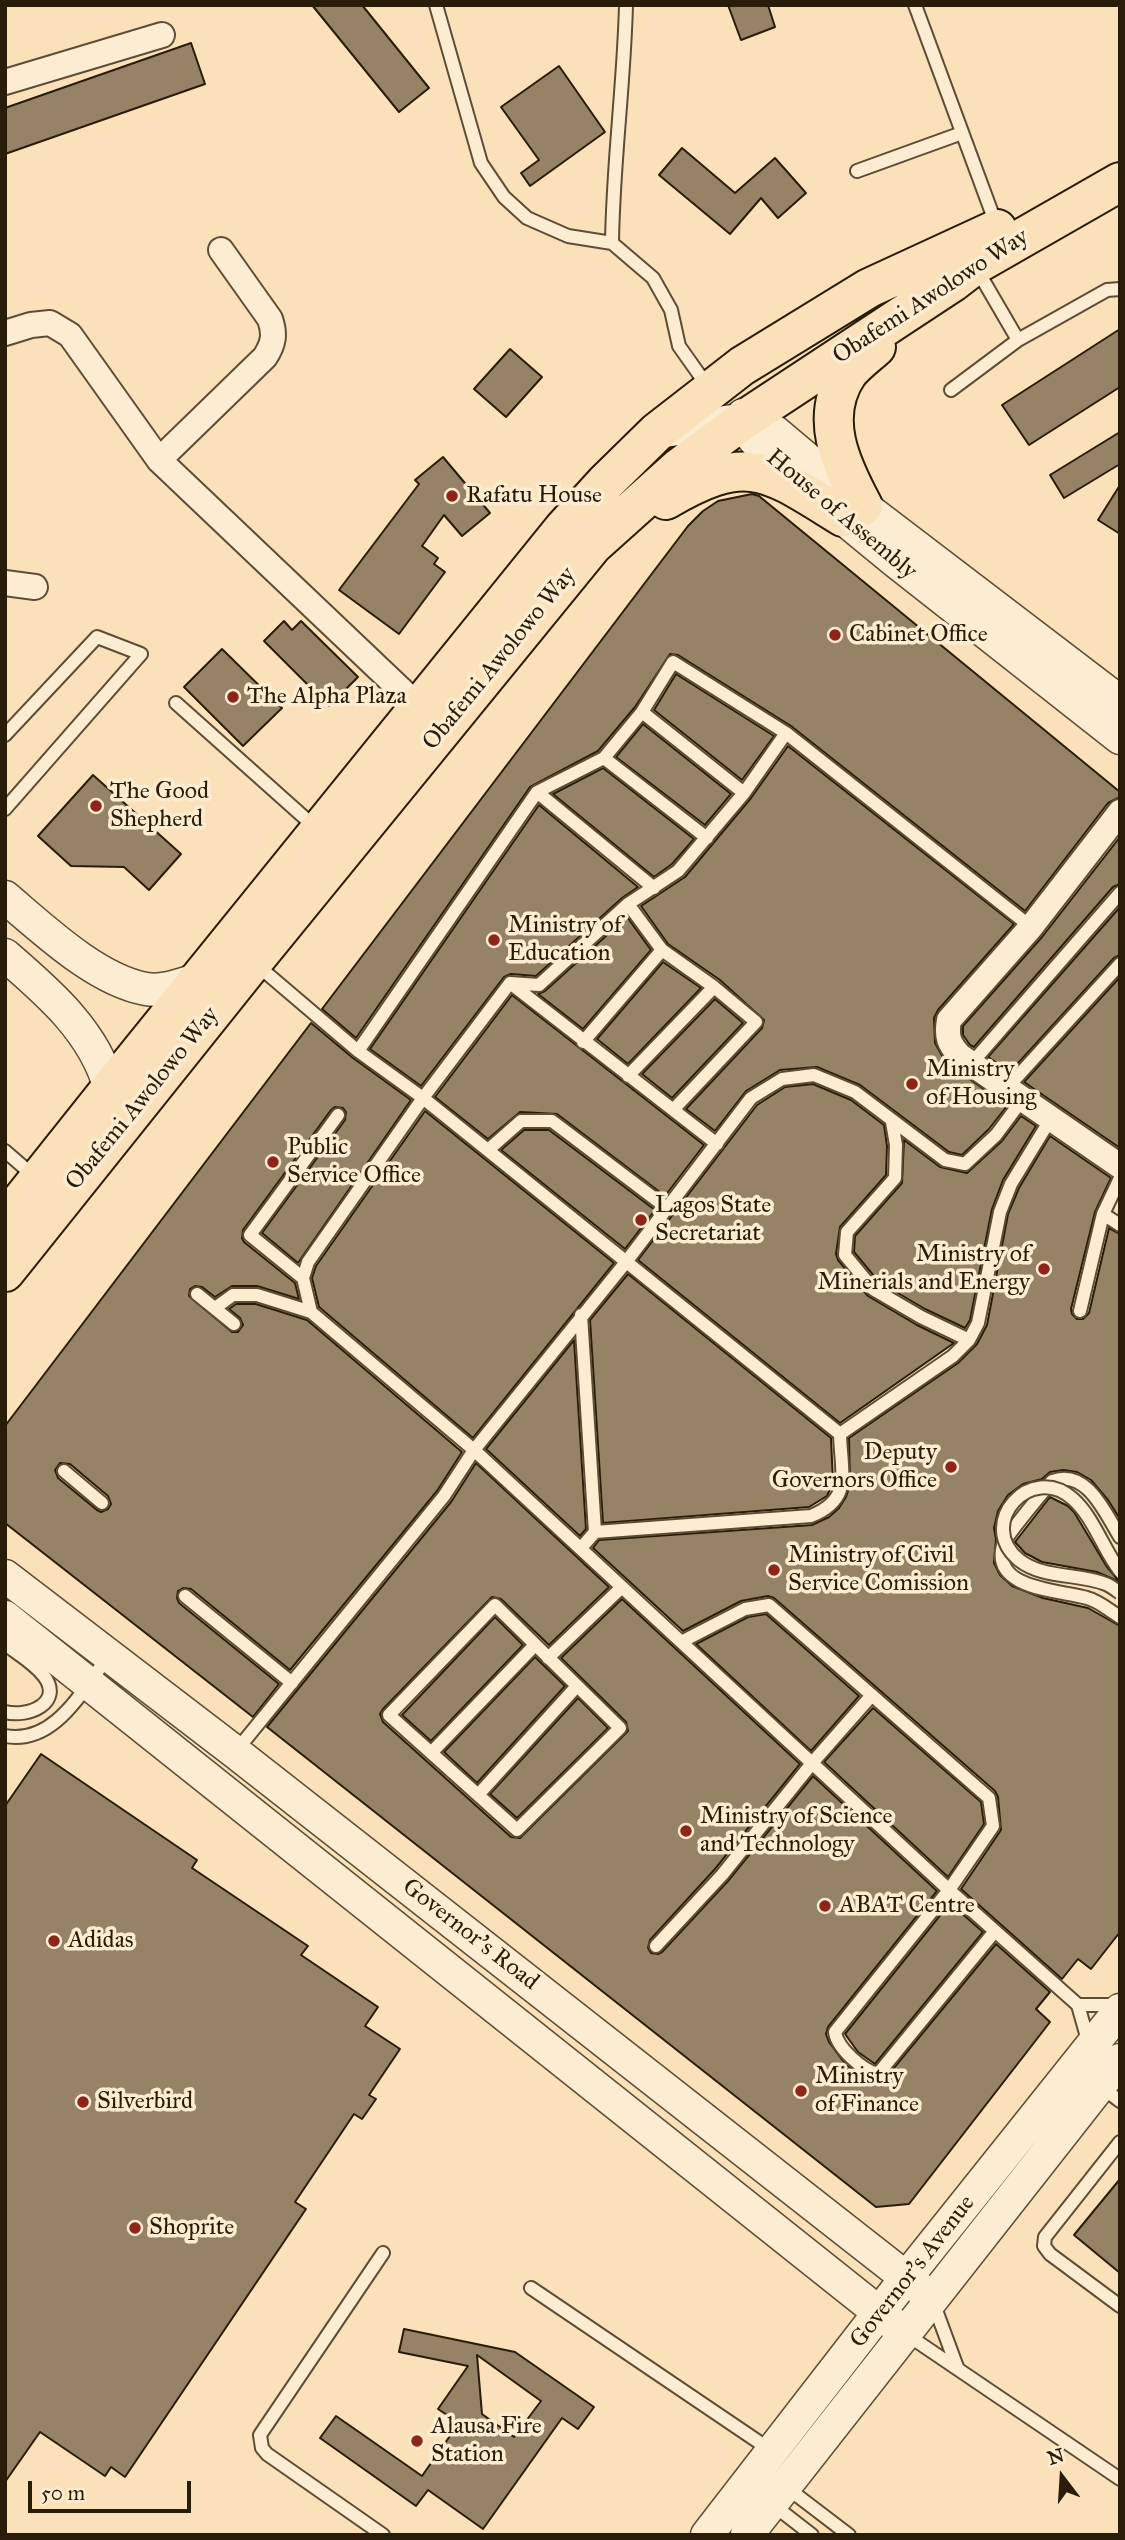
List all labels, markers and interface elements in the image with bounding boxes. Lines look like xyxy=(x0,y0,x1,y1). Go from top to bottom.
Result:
street label: Obafemi Awolowo Way xyxy=(828,223,1034,371)
street label: House of Assembly xyxy=(760,444,922,586)
place label: Rafatu House xyxy=(466,482,602,510)
marker: Rafatu House xyxy=(444,488,460,504)
street label: Obafemi Awolowo Way xyxy=(417,562,583,756)
place label: Cabinet Office xyxy=(849,621,988,649)
marker: Cabinet Office xyxy=(827,627,843,643)
place label: The Alpha Plaza xyxy=(247,683,407,711)
marker: The Alpha Plaza xyxy=(225,689,241,705)
place label: The Good Shepherd xyxy=(110,778,209,834)
marker: The Good Shepherd xyxy=(88,798,104,814)
place label: Ministry of Education xyxy=(508,912,622,968)
marker: Ministry of Education xyxy=(486,932,502,948)
street label: Obafemi Awolowo Way xyxy=(60,1002,226,1196)
place label: Ministry of Housing xyxy=(926,1056,1037,1112)
marker: Ministry of Housing xyxy=(904,1076,920,1092)
place label: Public Service Office xyxy=(287,1134,421,1190)
marker: Public Service Office xyxy=(265,1154,281,1170)
place label: Lagos State Secretariat xyxy=(655,1192,771,1248)
marker: Lagos State Secretariat xyxy=(633,1212,649,1228)
place label: Ministry of Minerials and Energy xyxy=(818,1241,1030,1297)
marker: Ministry of Minerials and Energy xyxy=(1036,1261,1052,1277)
place label: Deputy Governors Office xyxy=(772,1439,937,1495)
marker: Deputy Governors Office xyxy=(943,1459,959,1475)
place label: Ministry of Civil Service Comission xyxy=(788,1542,969,1598)
marker: Ministry of Civil Service Comission xyxy=(766,1562,782,1578)
place label: Ministry of Science and Technology xyxy=(700,1803,893,1859)
marker: Ministry of Science and Technology xyxy=(678,1823,694,1839)
street label: Governor's Road xyxy=(396,1873,544,1997)
place label: ABAT Centre xyxy=(839,1892,975,1920)
marker: ABAT Centre xyxy=(817,1898,833,1914)
place label: Adidas xyxy=(68,1927,134,1955)
marker: Adidas xyxy=(46,1933,62,1949)
place label: Ministry of Finance xyxy=(815,2063,919,2119)
marker: Ministry of Finance xyxy=(793,2083,809,2099)
place label: Silverbird xyxy=(97,2088,193,2116)
marker: Silverbird xyxy=(75,2094,91,2110)
street label: Governor's Avenue xyxy=(844,2190,982,2354)
place label: Shoprite xyxy=(149,2214,234,2242)
marker: Shoprite xyxy=(127,2220,143,2236)
place label: Alausa Fire Station xyxy=(431,2413,542,2469)
marker: Alausa Fire Station xyxy=(409,2433,425,2449)
north arrow xyxy=(1027,2442,1097,2512)
text: N xyxy=(1045,2443,1067,2470)
scale bar xyxy=(32,2466,194,2510)
text: 50 m xyxy=(41,2480,85,2506)

